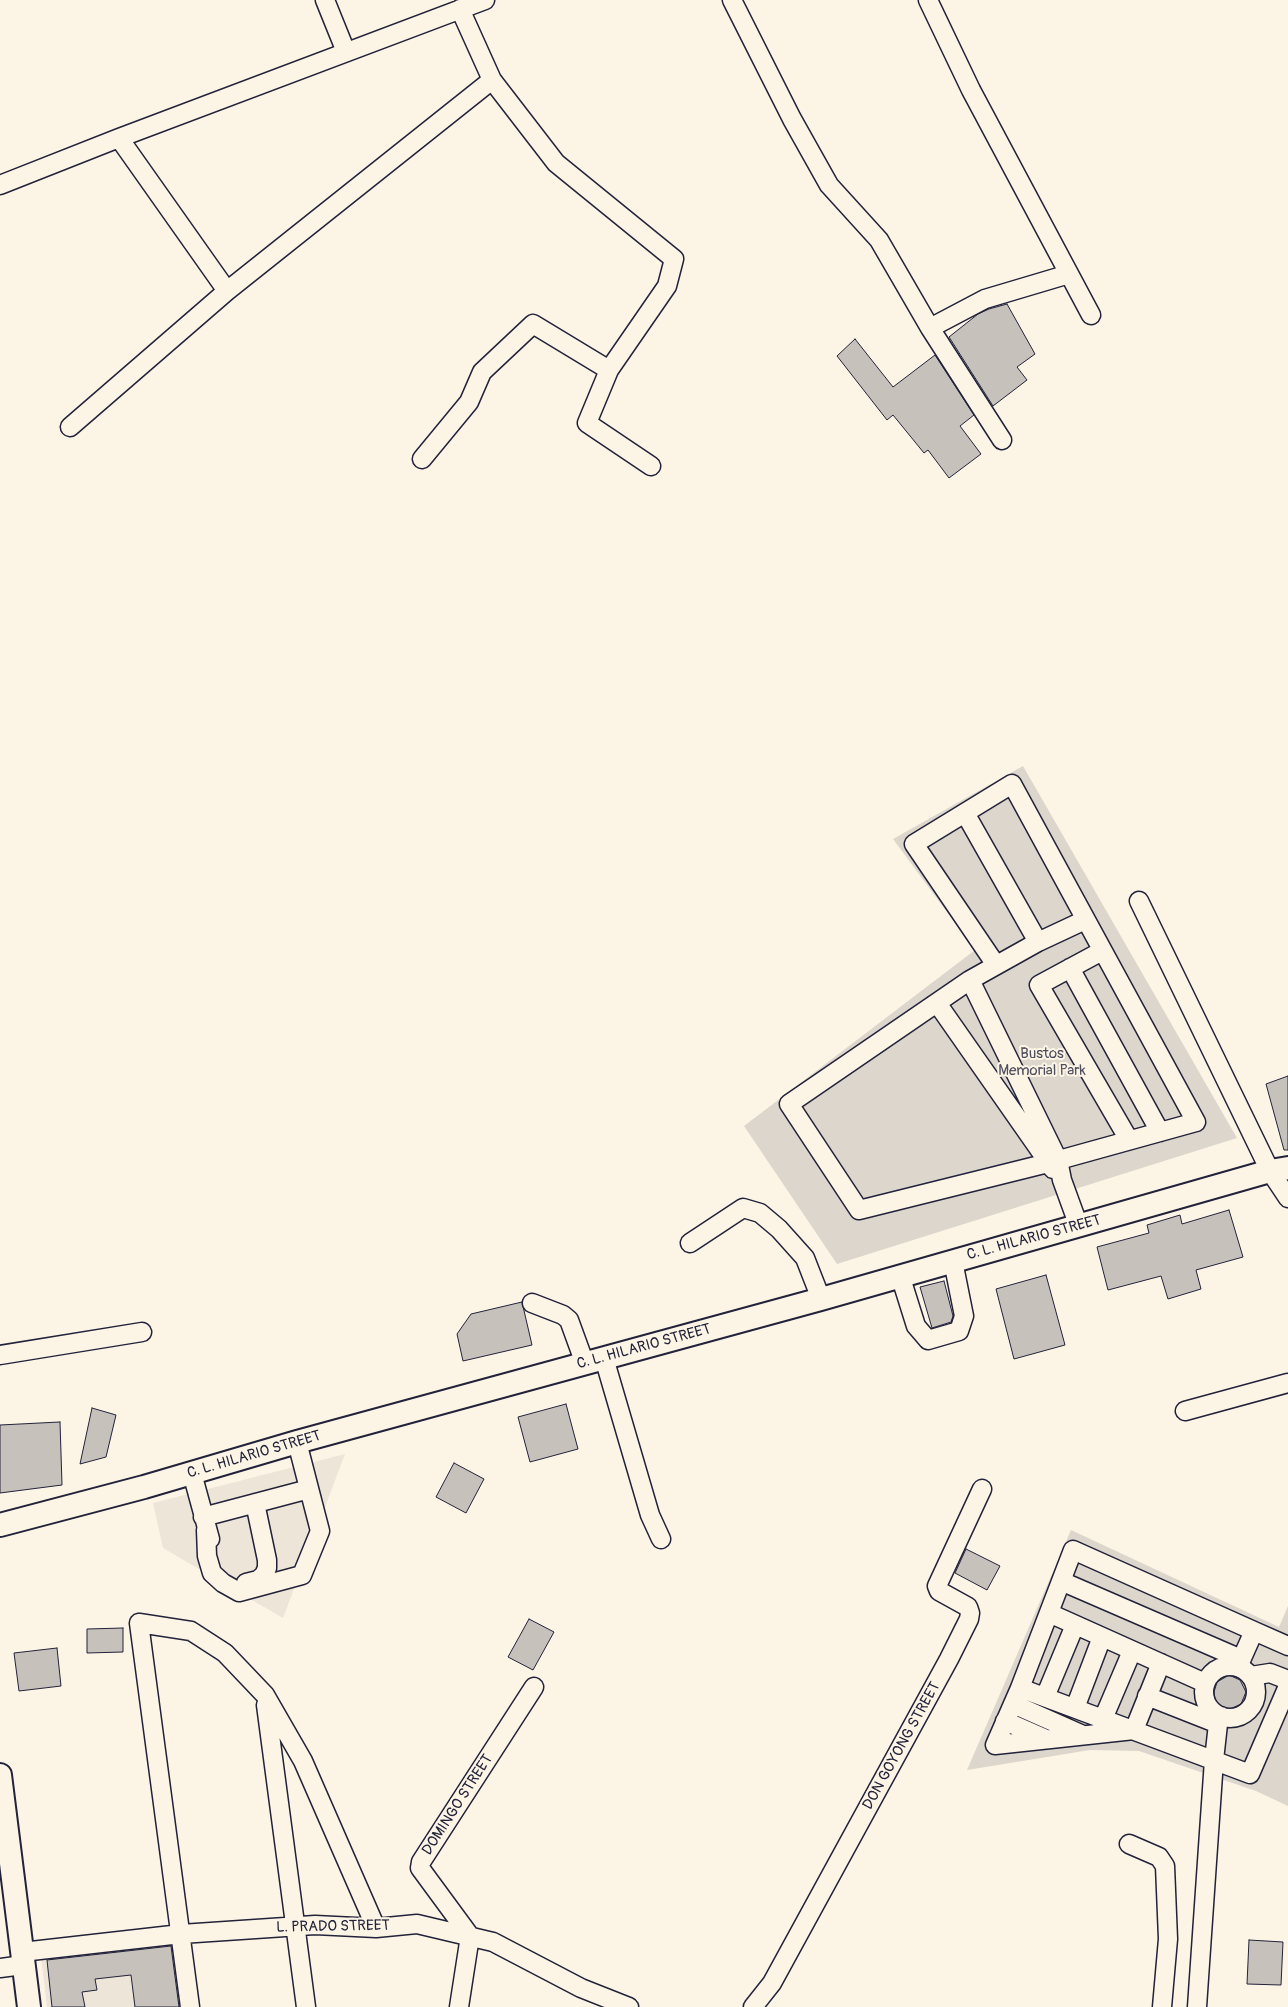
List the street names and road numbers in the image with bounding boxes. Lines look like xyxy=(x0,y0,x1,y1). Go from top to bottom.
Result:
street label: C. L. HILARIO STREET xyxy=(965,1211,1103,1265)
street label: C. L. HILARIO STREET xyxy=(575,1320,713,1374)
street label: C. L. HILARIO STREET xyxy=(185,1427,323,1483)
street label: DON GOYONG STREET xyxy=(859,1679,945,1813)
street label: DOMINGO STREET xyxy=(419,1751,497,1859)
street label: L. PRADO STREET xyxy=(276,1917,390,1937)

